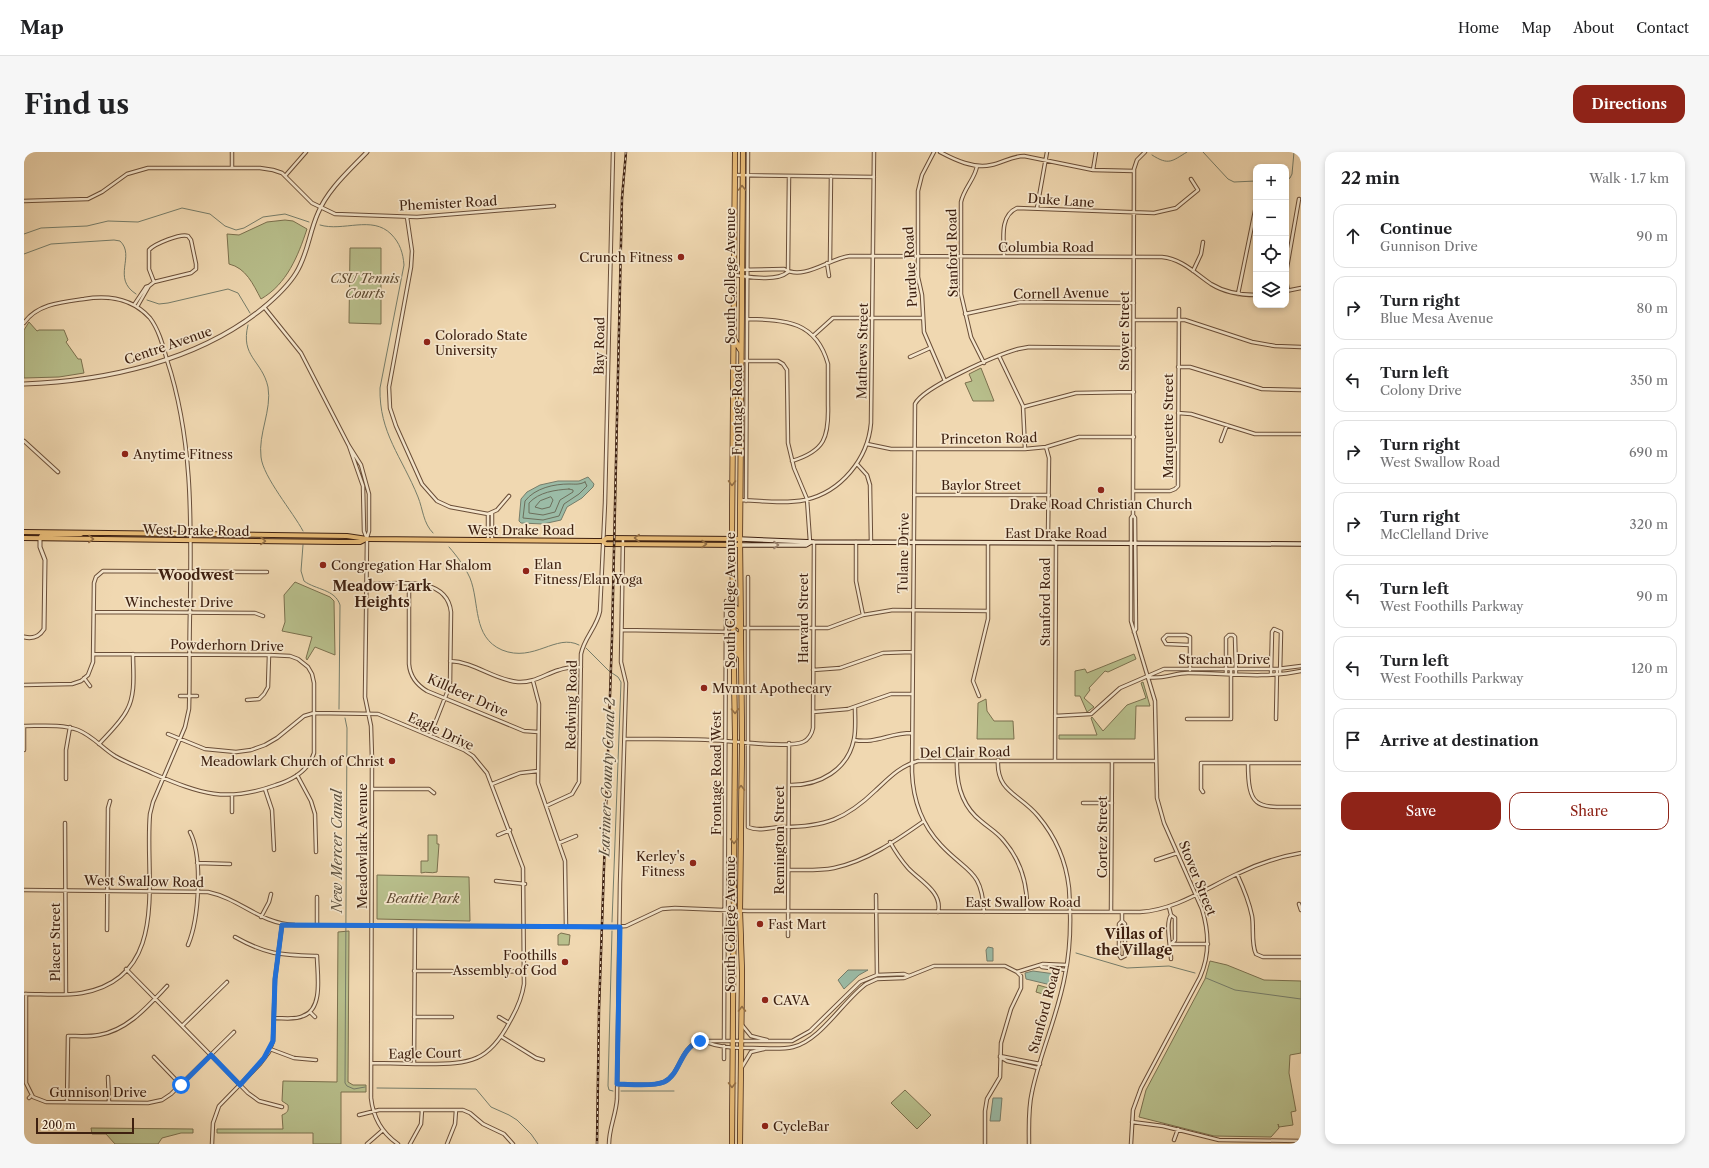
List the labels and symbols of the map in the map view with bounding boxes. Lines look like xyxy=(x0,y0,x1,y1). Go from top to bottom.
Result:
one-way arrow xyxy=(738,185,746,191)
street label: Duke Lane xyxy=(1027,190,1095,210)
street label: Phemister Road xyxy=(398,192,498,214)
street label: South College Avenue xyxy=(722,208,738,344)
street label: Stanford Road xyxy=(943,208,961,297)
street label: Purdue Road xyxy=(900,226,920,308)
street label: Columbia Road xyxy=(998,239,1094,255)
place label: Crunch Fitness xyxy=(579,249,673,265)
marker: Crunch Fitness xyxy=(676,252,686,262)
park label: CSU Tennis Courts xyxy=(330,270,400,301)
street label: Cornell Avenue xyxy=(1013,284,1109,302)
street label: Stover Street xyxy=(1116,291,1132,371)
street label: Mathews Street xyxy=(853,302,871,399)
street label: Bay Road xyxy=(590,317,608,375)
street label: Centre Avenue xyxy=(122,322,214,368)
place label: Colorado State University xyxy=(435,327,528,358)
marker: Colorado State University xyxy=(422,337,432,347)
street label: Frontage Road xyxy=(729,364,745,455)
street label: Marquette Street xyxy=(1160,373,1176,479)
street label: Princeton Road xyxy=(941,429,1038,447)
place label: Anytime Fitness xyxy=(132,446,233,462)
marker: Anytime Fitness xyxy=(120,449,130,459)
street label: Baylor Street xyxy=(941,477,1021,493)
one-way arrow xyxy=(728,480,736,486)
marker: Drake Road Christian Church xyxy=(1096,485,1106,495)
place label: Drake Road Christian Church xyxy=(1010,496,1192,512)
street label: Tulane Drive xyxy=(894,513,912,593)
street label: West Drake Road xyxy=(141,521,250,539)
street label: West Drake Road xyxy=(467,522,574,538)
street label: East Drake Road xyxy=(1005,525,1107,541)
street label: South College Avenue xyxy=(722,532,738,668)
one-way arrow xyxy=(634,534,640,542)
one-way arrow xyxy=(88,535,94,543)
one-way arrow xyxy=(260,537,266,545)
one-way arrow xyxy=(701,540,707,548)
one-way arrow xyxy=(773,541,779,549)
place label: Elan Fitness/Elan Yoga xyxy=(534,556,643,587)
place label: Congregation Har Shalom xyxy=(331,557,492,573)
street label: Stanford Road xyxy=(1037,558,1053,646)
marker: Congregation Har Shalom xyxy=(318,560,328,570)
district label: Woodwest xyxy=(157,566,234,584)
marker: Elan Fitness/Elan Yoga xyxy=(521,566,531,576)
street label: Harvard Street xyxy=(795,572,811,663)
district label: Meadow Lark Heights xyxy=(332,577,432,611)
street label: Winchester Drive xyxy=(124,594,233,610)
street label: Powderhorn Drive xyxy=(170,636,284,654)
street label: Strachan Drive xyxy=(1178,651,1270,667)
street label: Redwing Road xyxy=(562,660,580,750)
street label: Killdeer Drive xyxy=(425,670,511,720)
place label: Mvmnt Apothecary xyxy=(712,680,832,696)
marker: Mvmnt Apothecary xyxy=(699,683,709,693)
water label: Larimer County Canal 2 xyxy=(595,696,619,858)
one-way arrow xyxy=(730,708,739,714)
street label: Eagle Drive xyxy=(405,709,477,753)
street label: Frontage Road West xyxy=(708,710,724,835)
street label: Del Clair Road xyxy=(920,743,1011,761)
place label: Meadowlark Church of Christ xyxy=(200,753,384,769)
marker: Meadowlark Church of Christ xyxy=(387,756,397,766)
street label: Meadowlark Avenue xyxy=(354,783,370,909)
one-way arrow xyxy=(737,785,745,791)
street label: Remington Street xyxy=(771,785,787,894)
water label: New Mercer Canal xyxy=(328,788,346,914)
street label: Cortez Street xyxy=(1094,795,1110,878)
one-way arrow xyxy=(730,838,738,844)
street label: Stover Street xyxy=(1176,838,1220,918)
place label: Kerley's Fitness xyxy=(636,848,685,879)
street label: South College Avenue xyxy=(722,856,738,992)
marker: Kerley's Fitness xyxy=(688,858,698,868)
street label: West Swallow Road xyxy=(83,872,204,890)
park label: Beattie Park xyxy=(385,890,460,906)
street label: East Swallow Road xyxy=(965,894,1081,910)
street label: Placer Street xyxy=(47,902,63,981)
place label: Fast Mart xyxy=(768,916,827,932)
marker: Fast Mart xyxy=(755,919,765,929)
district label: Villas of the Village xyxy=(1096,925,1172,959)
place label: Foothills Assembly of God xyxy=(451,947,557,978)
marker: Foothills Assembly of God xyxy=(560,957,570,967)
street label: Stanford Road xyxy=(1025,965,1063,1055)
place label: CAVA xyxy=(773,992,810,1008)
marker: CAVA xyxy=(760,995,770,1005)
one-way arrow xyxy=(738,1006,746,1012)
route end xyxy=(691,1032,709,1050)
street label: Eagle Court xyxy=(388,1044,462,1062)
route start xyxy=(172,1076,190,1094)
one-way arrow xyxy=(728,1082,737,1088)
street label: Gunnison Drive xyxy=(49,1084,147,1100)
scale bar xyxy=(36,1116,134,1135)
place label: CycleBar xyxy=(773,1118,830,1134)
marker: CycleBar xyxy=(760,1121,770,1131)

